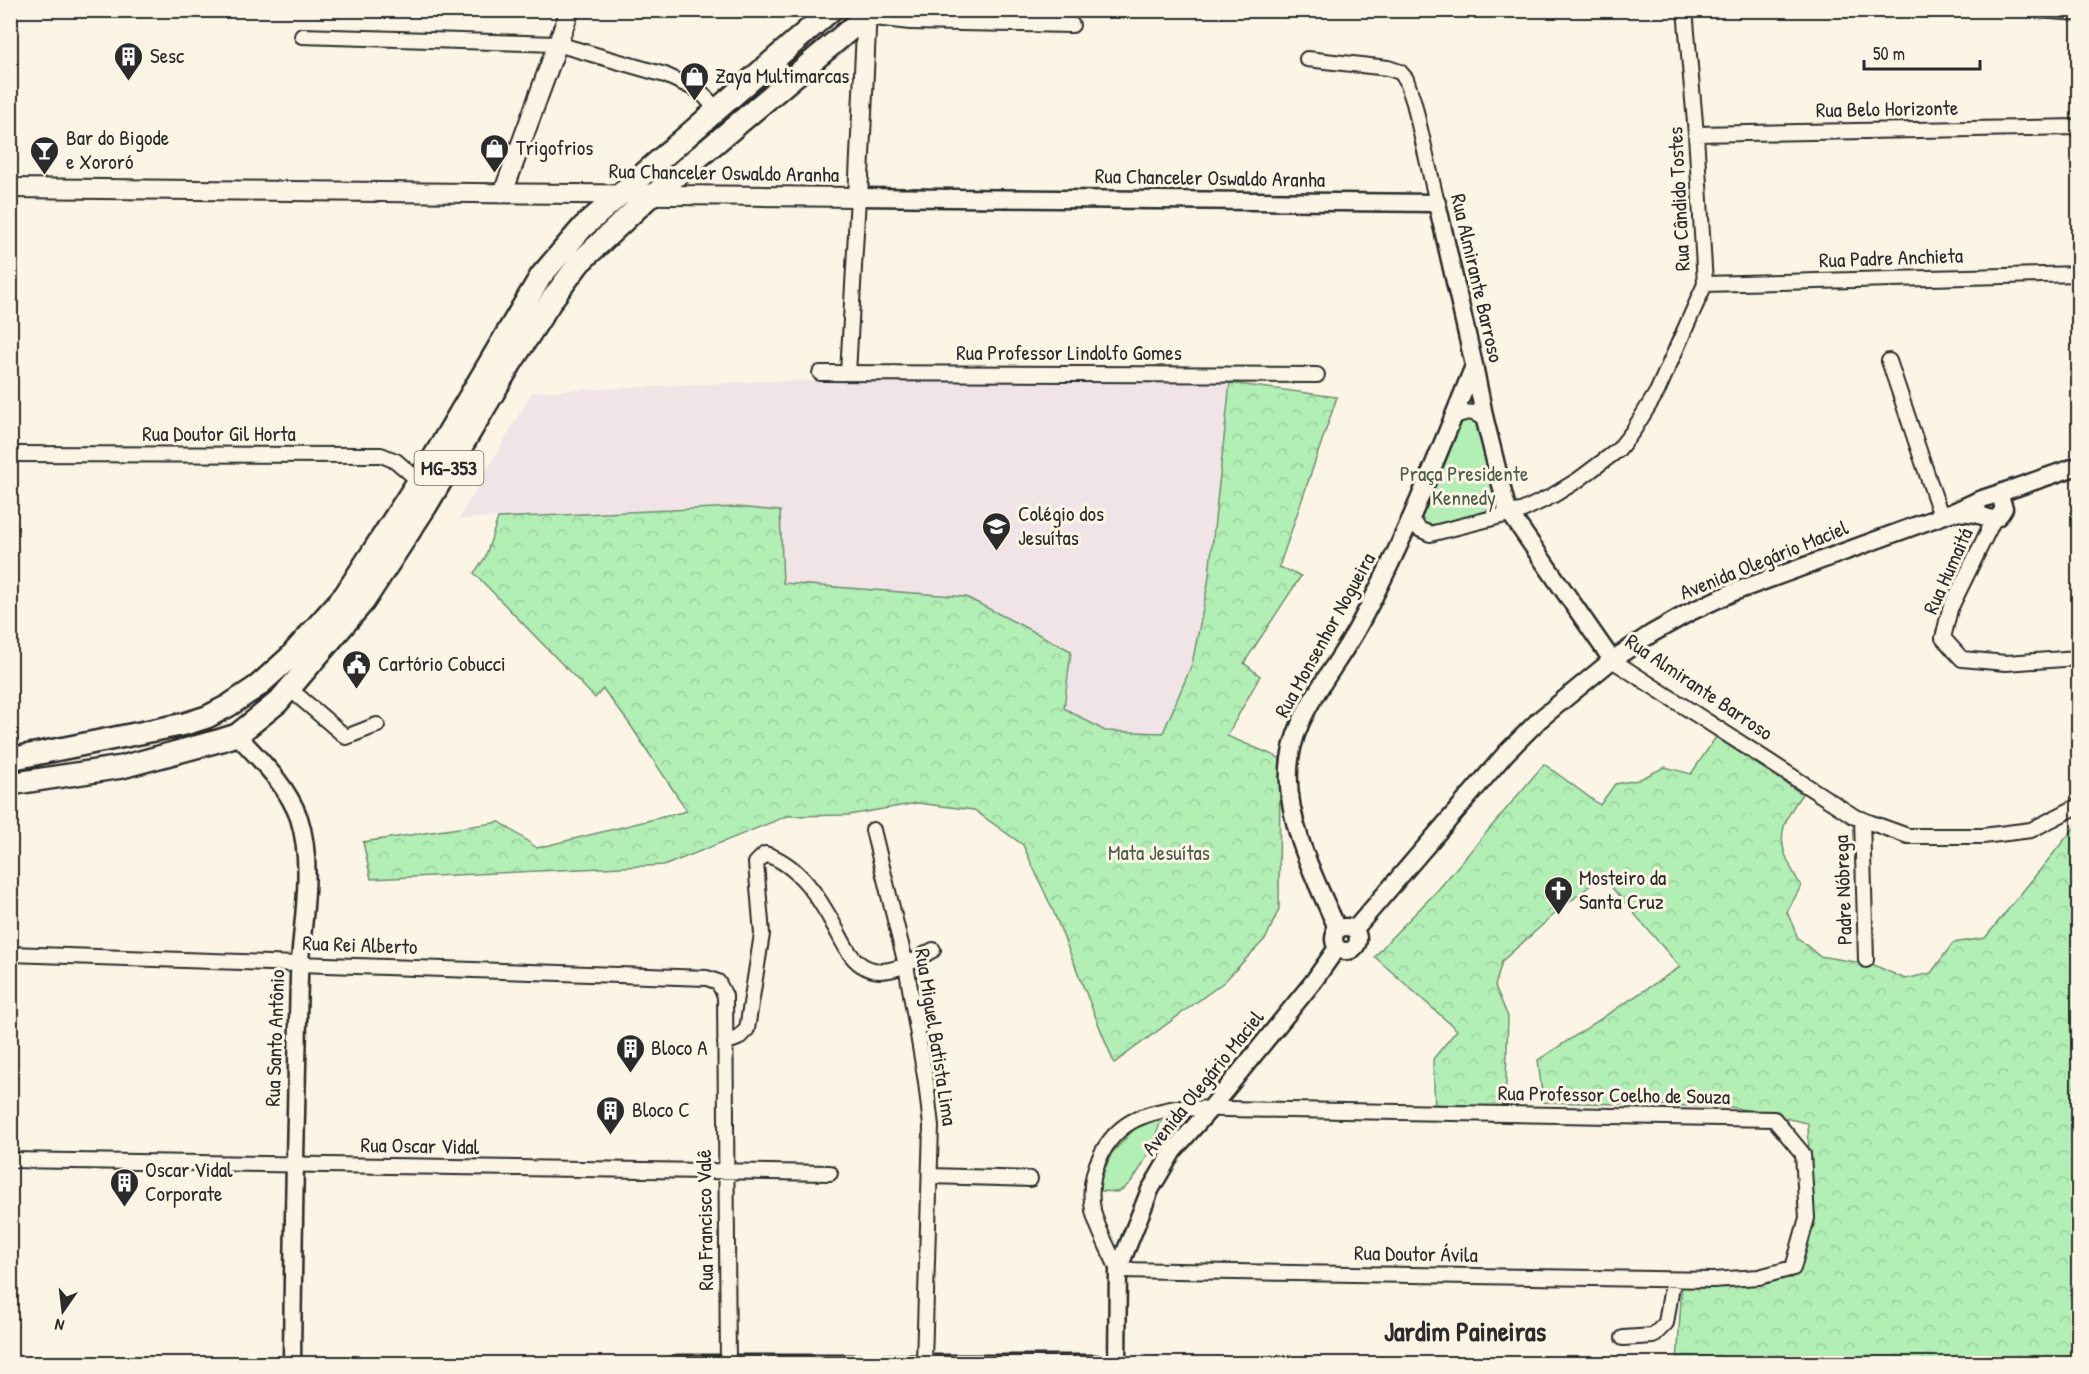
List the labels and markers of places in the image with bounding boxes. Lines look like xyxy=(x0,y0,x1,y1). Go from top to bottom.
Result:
building icon: Sesc xyxy=(113,40,145,82)
place label: Sesc xyxy=(150,41,185,70)
shop icon: Zaya Multimarcas xyxy=(678,60,710,102)
place label: Zaya Multimarcas xyxy=(715,61,849,90)
place label: Bar do Bigode e Xororó xyxy=(66,123,169,176)
shop icon: Trigofrios xyxy=(479,132,511,174)
place label: Trigofrios xyxy=(516,133,593,162)
bar icon: Bar do Bigode e Xororó xyxy=(29,134,61,176)
place label: Colégio dos Jesuítas xyxy=(1018,499,1104,552)
school or university icon: Colégio dos Jesuítas xyxy=(981,510,1013,552)
public building icon: Cartório Cobucci xyxy=(341,648,373,690)
place label: Cartório Cobucci xyxy=(378,649,506,678)
place label: Mosteiro da Santa Cruz xyxy=(1579,863,1666,916)
church icon: Mosteiro da Santa Cruz xyxy=(1542,874,1574,916)
building icon: Bloco A xyxy=(614,1032,646,1074)
place label: Bloco A xyxy=(651,1033,707,1062)
building icon: Bloco C xyxy=(595,1094,627,1136)
place label: Bloco C xyxy=(632,1095,690,1124)
place label: Oscar Vidal Corporate xyxy=(145,1155,233,1208)
building icon: Oscar Vidal Corporate xyxy=(108,1166,140,1208)

